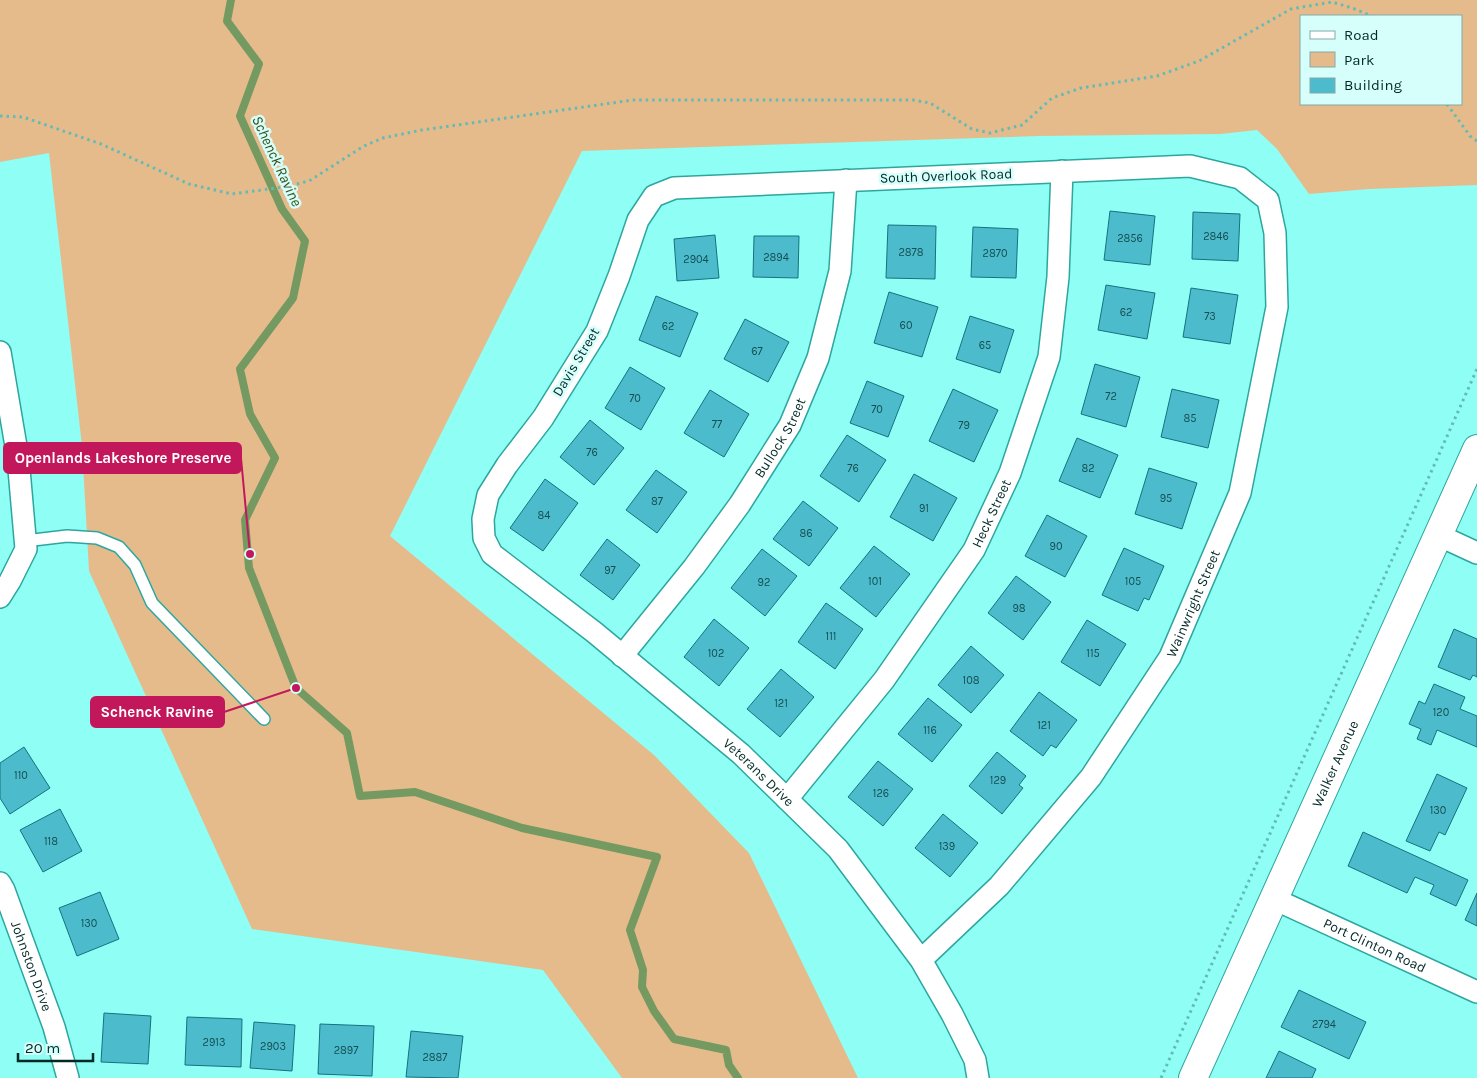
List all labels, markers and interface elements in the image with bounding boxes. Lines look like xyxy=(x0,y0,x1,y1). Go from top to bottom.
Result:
legend xyxy=(1300,15,1462,105)
text: Road xyxy=(1344,26,1379,44)
text: Park xyxy=(1344,51,1374,69)
text: Building xyxy=(1344,76,1402,94)
water label: Schenck Ravine xyxy=(248,113,306,209)
street label: South Overlook Road xyxy=(879,165,1013,187)
house number: 2846 xyxy=(1203,230,1229,243)
house number: 2856 xyxy=(1117,232,1143,245)
house number: 2878 xyxy=(898,246,924,259)
house number: 2870 xyxy=(983,247,1007,260)
house number: 2894 xyxy=(763,251,789,264)
house number: 2904 xyxy=(683,253,709,266)
house number: 62 xyxy=(1120,306,1132,319)
house number: 73 xyxy=(1204,310,1216,323)
house number: 60 xyxy=(900,319,912,332)
house number: 62 xyxy=(662,320,674,333)
street label: Davis Street xyxy=(549,325,603,399)
house number: 65 xyxy=(979,339,991,352)
house number: 67 xyxy=(751,345,763,358)
house number: 72 xyxy=(1105,390,1117,403)
house number: 70 xyxy=(629,392,641,405)
street label: Bullock Street xyxy=(750,395,809,481)
house number: 70 xyxy=(871,403,883,416)
house number: 85 xyxy=(1184,412,1196,425)
house number: 77 xyxy=(712,418,722,431)
house number: 79 xyxy=(958,419,970,432)
callout: Openlands Lakeshore Preserve xyxy=(4,443,241,473)
house number: 76 xyxy=(586,446,598,459)
text: Openlands Lakeshore Preserve xyxy=(15,449,231,467)
house number: 76 xyxy=(847,462,859,475)
house number: 82 xyxy=(1081,462,1095,475)
street label: Heck Street xyxy=(968,477,1014,550)
house number: 95 xyxy=(1160,492,1172,505)
house number: 87 xyxy=(651,495,663,508)
house number: 91 xyxy=(919,502,929,515)
house number: 84 xyxy=(538,509,550,522)
house number: 86 xyxy=(799,527,813,540)
house number: 90 xyxy=(1050,540,1062,553)
street label: Wainwright Street xyxy=(1162,547,1223,660)
house number: 97 xyxy=(604,564,616,577)
house number: 101 xyxy=(868,575,882,588)
house number: 105 xyxy=(1125,575,1141,588)
house number: 92 xyxy=(758,576,770,589)
house number: 98 xyxy=(1012,602,1026,615)
house number: 111 xyxy=(826,630,836,643)
house number: 102 xyxy=(708,647,724,660)
house number: 115 xyxy=(1086,647,1100,660)
house number: 108 xyxy=(963,674,980,687)
callout: Schenck Ravine xyxy=(91,697,224,727)
house number: 121 xyxy=(774,697,788,710)
text: Schenck Ravine xyxy=(100,703,214,721)
house number: 120 xyxy=(1433,706,1449,719)
street label: Walker Avenue xyxy=(1308,718,1362,810)
house number: 121 xyxy=(1037,719,1051,732)
house number: 116 xyxy=(923,724,937,737)
street label: Veterans Drive xyxy=(720,734,798,810)
house number: 110 xyxy=(14,769,28,782)
house number: 129 xyxy=(990,774,1006,787)
house number: 126 xyxy=(873,787,889,800)
house number: 130 xyxy=(1430,804,1446,817)
house number: 118 xyxy=(44,835,58,848)
house number: 139 xyxy=(939,840,955,853)
street label: Port Clinton Road xyxy=(1321,914,1429,976)
house number: 130 xyxy=(81,917,97,930)
street label: Johnston Drive xyxy=(7,918,56,1014)
house number: 2794 xyxy=(1312,1018,1336,1031)
scale bar xyxy=(18,1030,92,1062)
house number: 2913 xyxy=(203,1036,225,1049)
text: 20 m xyxy=(25,1039,60,1057)
house number: 2903 xyxy=(260,1040,286,1053)
house number: 2897 xyxy=(334,1044,358,1057)
house number: 2887 xyxy=(422,1051,448,1064)

